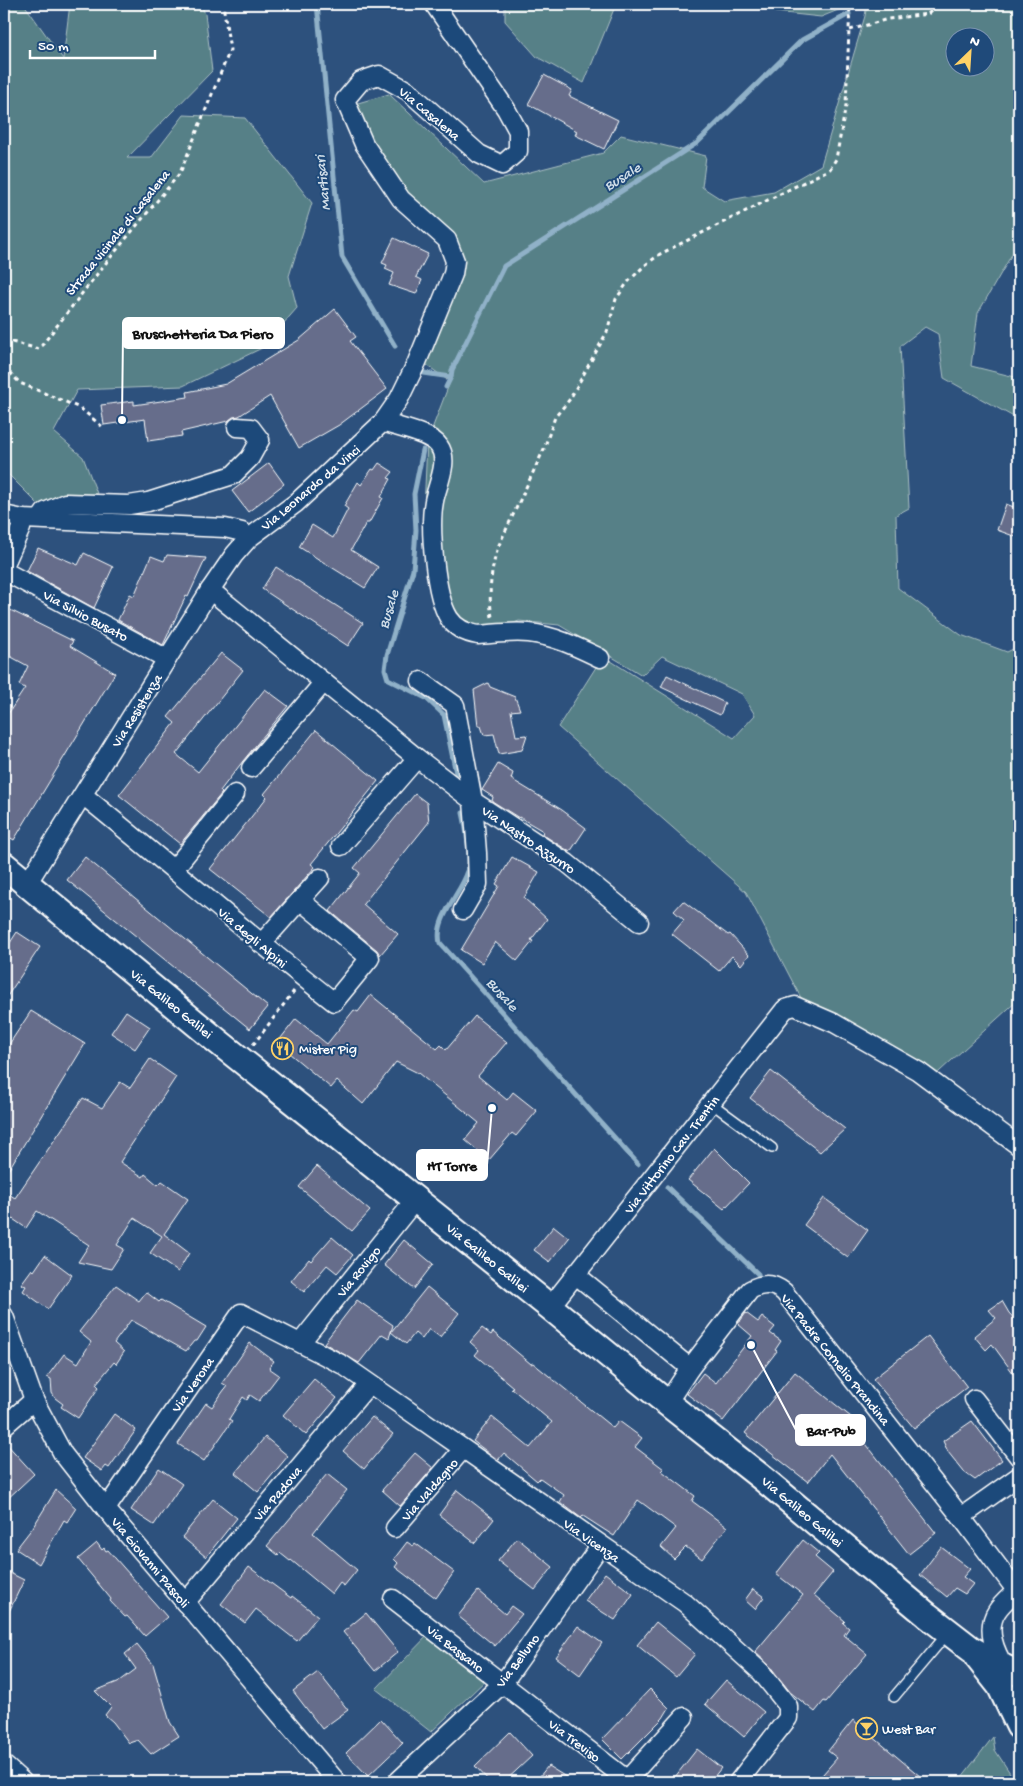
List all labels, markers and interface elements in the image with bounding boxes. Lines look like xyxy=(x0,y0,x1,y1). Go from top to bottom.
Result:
scale bar xyxy=(30,28,155,60)
north arrow xyxy=(946,28,996,78)
text: N xyxy=(967,33,982,52)
text: 50 m xyxy=(38,38,69,56)
street label: Via Casalena xyxy=(393,84,463,146)
water label: Martisari xyxy=(312,152,336,212)
water label: Busale xyxy=(601,159,646,196)
street label: Strada vicinale di Casalena xyxy=(63,166,176,300)
callout: Bruschetteria Da Piero xyxy=(123,318,284,348)
text: Bruschetteria Da Piero xyxy=(132,326,274,344)
street label: Via Leonardo da Vinci xyxy=(258,442,365,536)
street label: Via Silvio Busato xyxy=(38,587,130,647)
water label: Busale xyxy=(376,587,405,631)
street label: Via Resistenza xyxy=(108,670,168,752)
street label: Via Nastro Azzurro xyxy=(477,803,578,879)
street label: Via degli Alpini xyxy=(212,904,290,973)
street label: Via Galileo Galilei xyxy=(125,966,215,1044)
water label: Busale xyxy=(482,975,522,1017)
restaurant icon: Mister Pig xyxy=(271,1036,295,1060)
place label: Mister Pig xyxy=(299,1042,357,1059)
street label: Via Vittorino Cav. Trentin xyxy=(621,1093,725,1219)
callout: HT Torre xyxy=(417,1150,487,1180)
text: HT Torre xyxy=(427,1158,478,1176)
street label: Via Galileo Galilei xyxy=(441,1220,531,1298)
street label: Via Rovigo xyxy=(334,1244,386,1302)
street label: Via Padre Cornelio Prandina xyxy=(775,1291,893,1431)
street label: Via Verona xyxy=(168,1354,220,1417)
callout: Bar-Pub xyxy=(796,1415,865,1445)
text: Bar-Pub xyxy=(805,1423,856,1441)
street label: Via Valdagno xyxy=(398,1455,463,1527)
street label: Via Padova xyxy=(250,1463,308,1526)
street label: Via Galileo Galilei xyxy=(756,1473,846,1552)
street label: Via Giovanni Pascoli xyxy=(105,1514,192,1613)
street label: Via Vicenza xyxy=(558,1516,623,1568)
street label: Via Bassano xyxy=(421,1621,487,1678)
street label: Via Belluno xyxy=(493,1631,545,1693)
street label: Via Treviso xyxy=(543,1716,603,1767)
bar icon: West Bar xyxy=(854,1716,878,1740)
place label: West Bar xyxy=(882,1722,936,1739)

